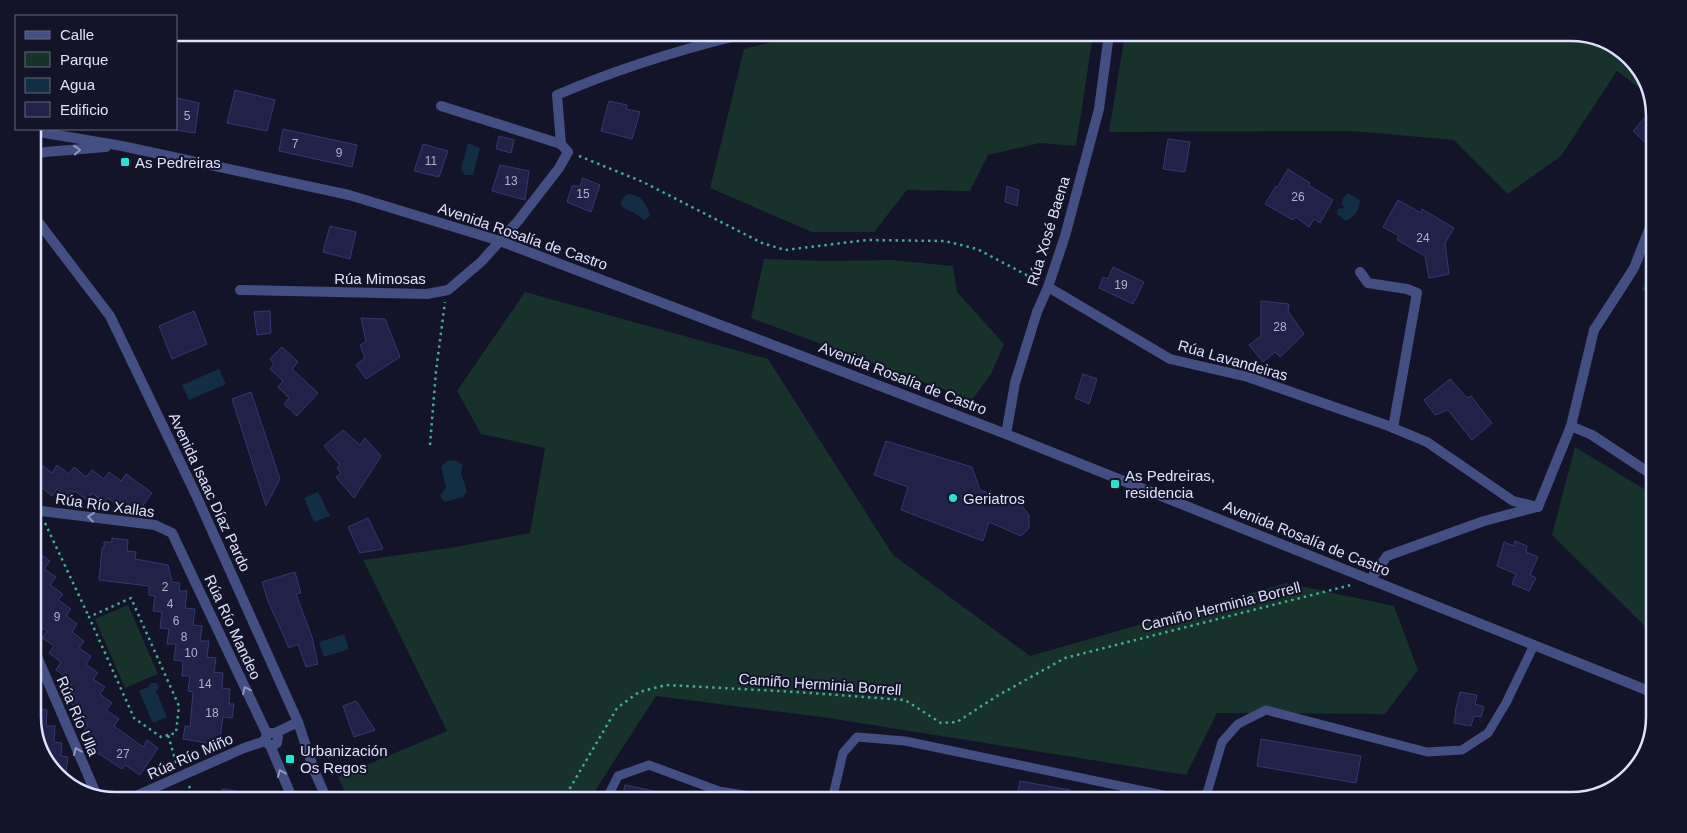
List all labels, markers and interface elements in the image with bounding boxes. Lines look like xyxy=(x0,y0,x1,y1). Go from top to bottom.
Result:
legend xyxy=(15,15,178,130)
text: Calle xyxy=(60,26,94,43)
text: Parque xyxy=(60,51,108,68)
text: Agua xyxy=(60,76,96,93)
text: Edificio xyxy=(60,101,108,118)
house number: 5 xyxy=(184,109,191,123)
house number: 7 xyxy=(292,137,299,151)
one-way arrow xyxy=(73,144,81,155)
house number: 9 xyxy=(336,146,343,160)
place label: As Pedreiras xyxy=(135,154,221,171)
house number: 11 xyxy=(425,154,438,168)
marker: As Pedreiras xyxy=(119,156,131,168)
house number: 13 xyxy=(504,174,518,188)
street label: Rúa Xosé Baena xyxy=(1023,174,1073,288)
house number: 15 xyxy=(576,187,590,201)
house number: 26 xyxy=(1291,190,1305,204)
street label: Avenida Rosalía de Castro xyxy=(436,199,610,273)
house number: 24 xyxy=(1416,231,1430,245)
street label: Rúa Mimosas xyxy=(334,270,426,287)
house number: 19 xyxy=(1114,278,1128,292)
house number: 28 xyxy=(1273,320,1287,334)
street label: Rúa Lavandeiras xyxy=(1176,336,1290,384)
street label: Avenida Rosalía de Castro xyxy=(817,338,989,418)
street label: Avenida Isaac Díaz Pardo xyxy=(166,410,254,574)
place label: As Pedreiras, residencia xyxy=(1125,467,1215,501)
marker: As Pedreiras, residencia xyxy=(1109,478,1121,490)
street label: Rúa Río Xallas xyxy=(54,490,156,520)
place label: Geriatros xyxy=(963,490,1025,507)
marker: Geriatros xyxy=(947,492,959,504)
street label: Avenida Rosalía de Castro xyxy=(1221,497,1393,579)
one-way arrow xyxy=(86,512,94,523)
street label: Rúa Río Mandeo xyxy=(201,572,265,682)
street label: Camiño Herminia Borrell xyxy=(1140,578,1302,634)
house number: 2 xyxy=(162,580,169,594)
house number: 4 xyxy=(167,597,174,611)
house number: 9 xyxy=(54,610,61,624)
house number: 6 xyxy=(173,614,180,628)
house number: 8 xyxy=(181,630,188,644)
house number: 10 xyxy=(184,646,198,660)
street label: Camiño Herminia Borrell xyxy=(738,670,902,698)
street label: Rúa Río Ulla xyxy=(54,674,103,759)
house number: 14 xyxy=(198,677,212,691)
one-way arrow xyxy=(242,686,253,695)
house number: 18 xyxy=(205,706,219,720)
street label: Rúa Río Miño xyxy=(145,730,235,782)
place label: Urbanización Os Regos xyxy=(300,742,388,776)
one-way arrow xyxy=(73,747,84,756)
house number: 27 xyxy=(116,747,130,761)
marker: Urbanización Os Regos xyxy=(284,753,296,765)
one-way arrow xyxy=(277,769,288,778)

